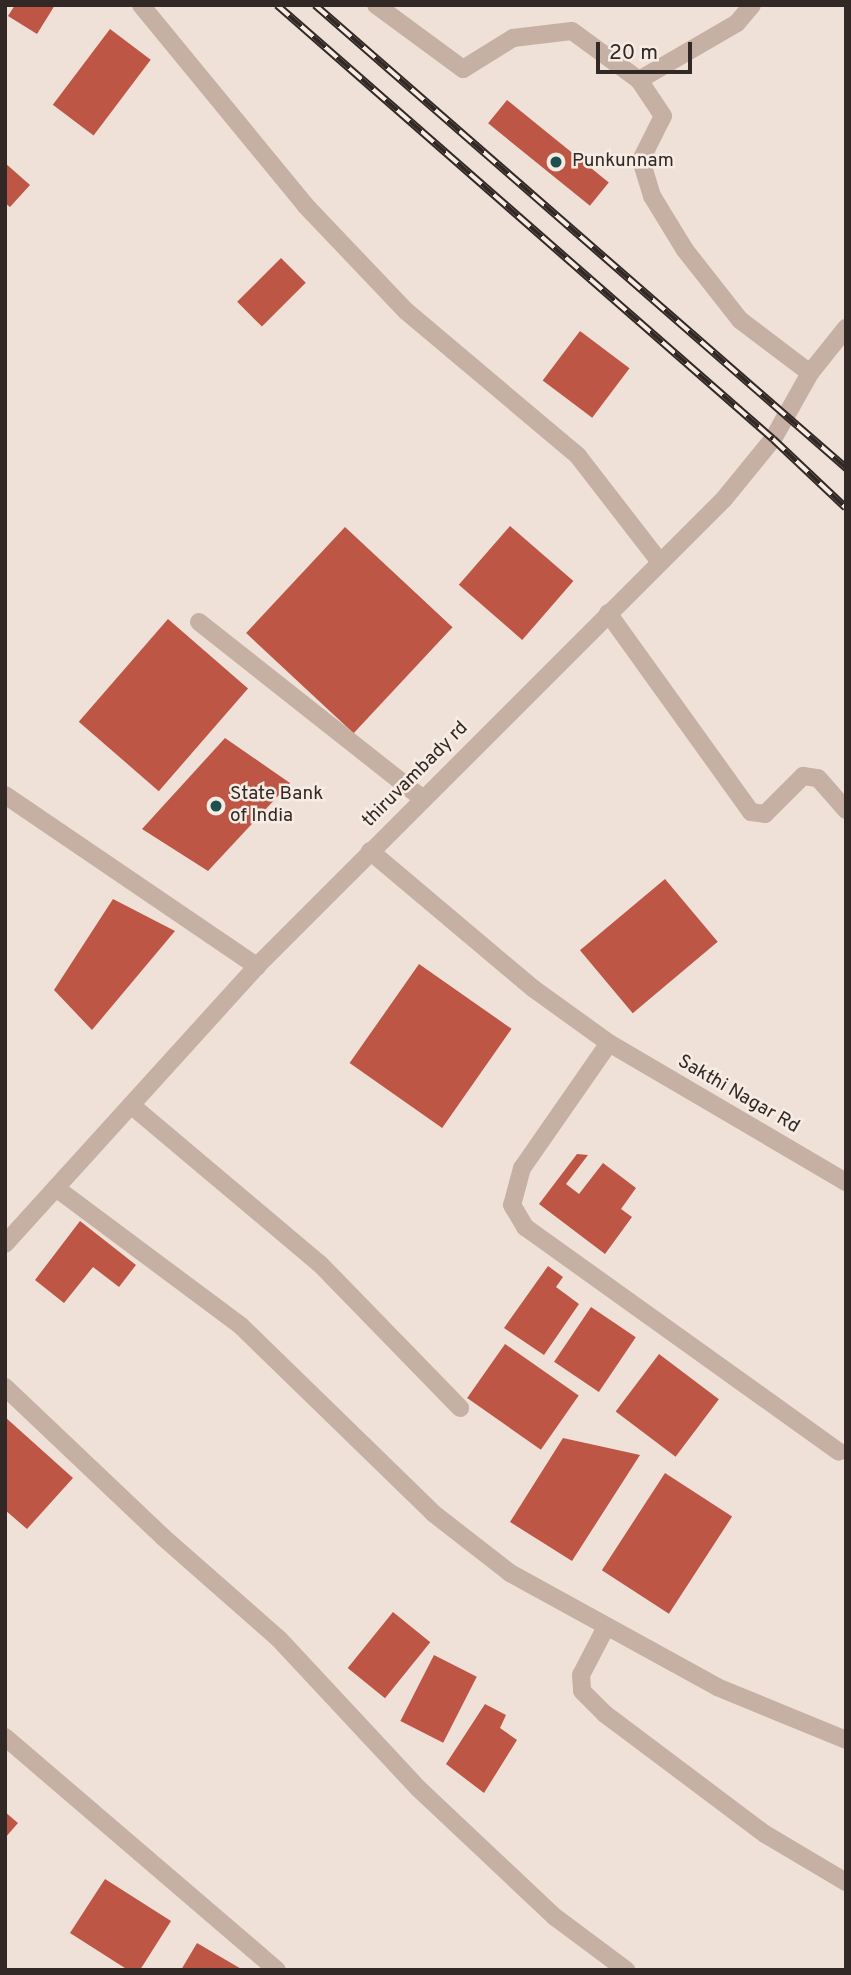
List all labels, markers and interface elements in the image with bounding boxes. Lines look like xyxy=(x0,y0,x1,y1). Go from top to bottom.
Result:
scale bar xyxy=(599,28,695,72)
text: 20 m xyxy=(609,40,658,67)
place label: Punkunnam xyxy=(572,151,674,173)
marker: Punkunnam xyxy=(546,152,566,172)
street label: thiruvambady rd xyxy=(358,717,474,833)
place label: State Bank of India xyxy=(230,784,323,828)
marker: State Bank of India xyxy=(208,798,224,814)
street label: Sakthi Nagar Rd xyxy=(673,1051,803,1139)

